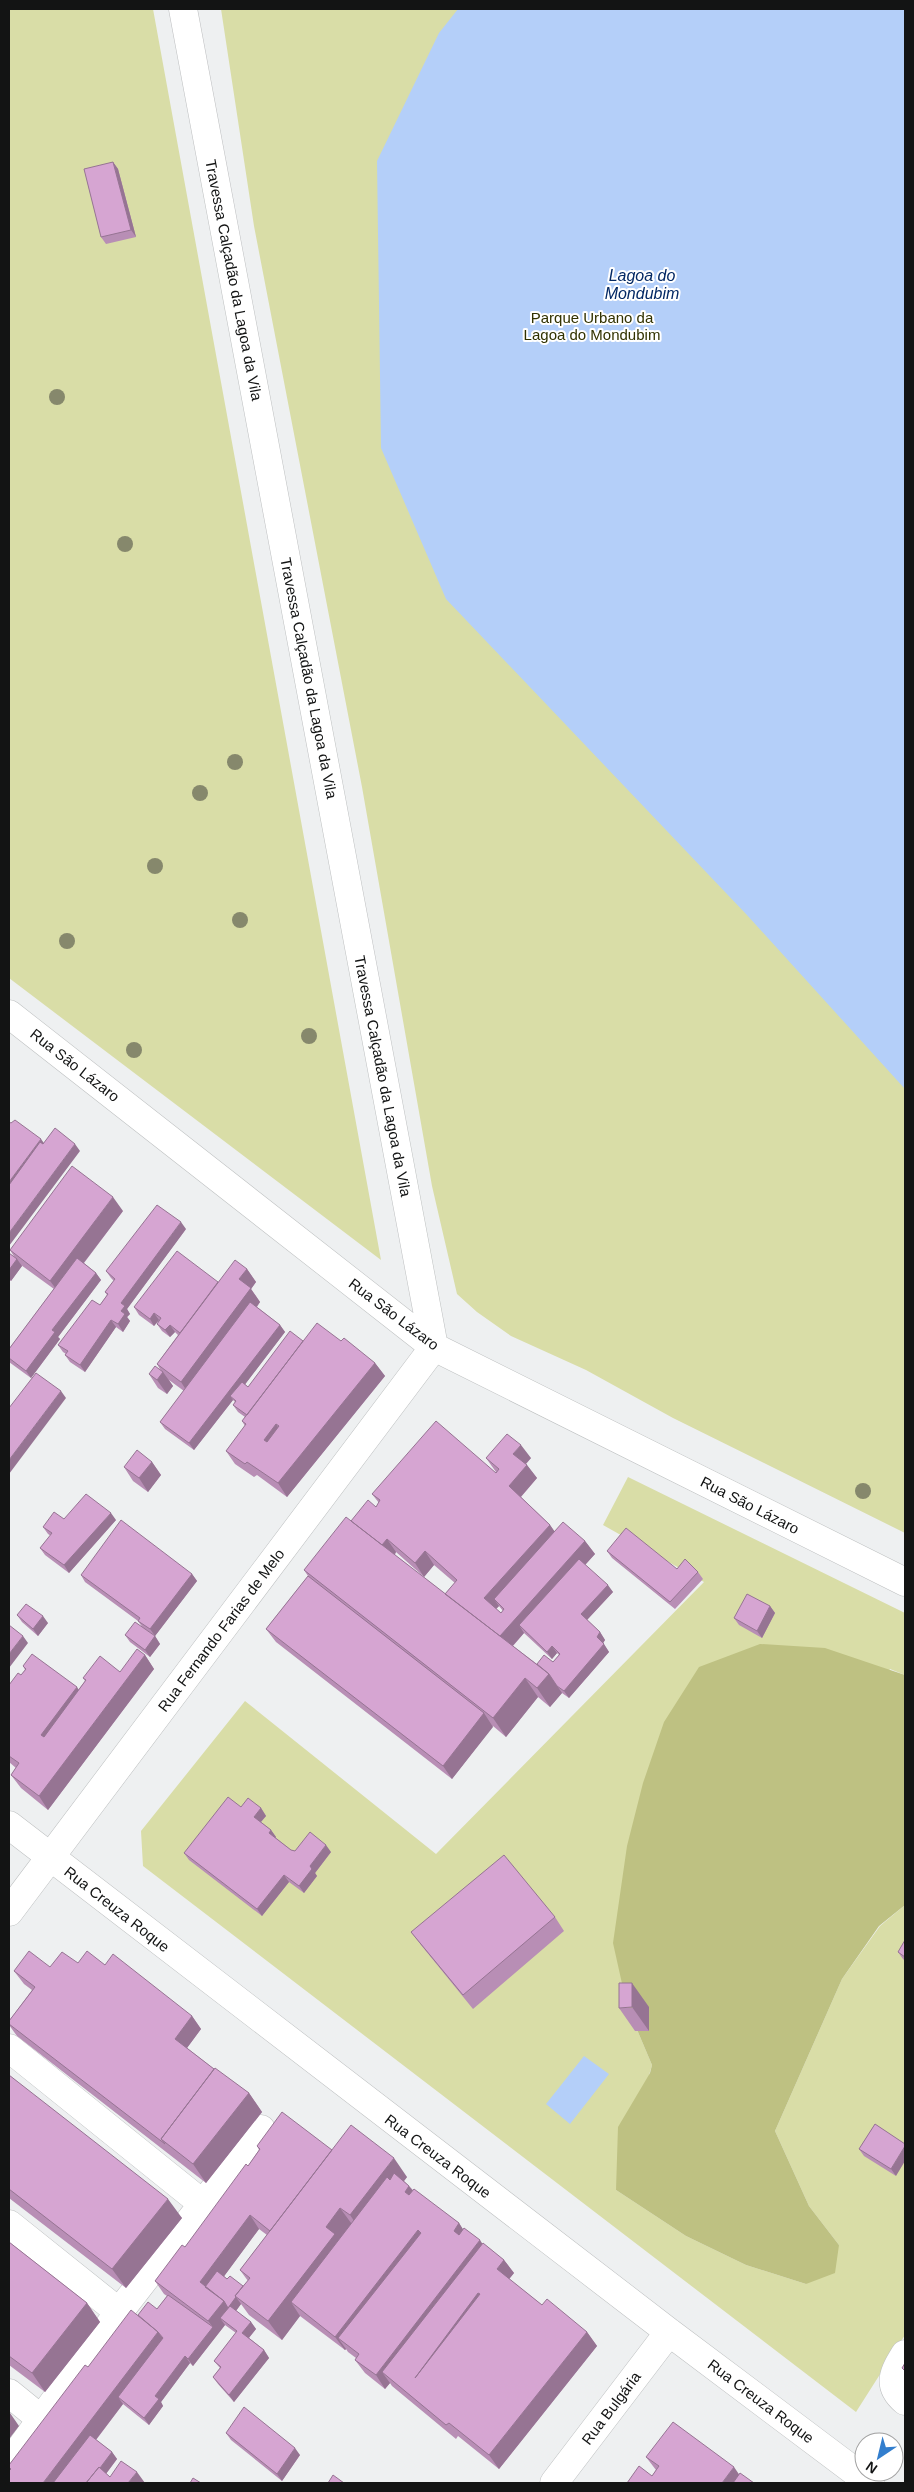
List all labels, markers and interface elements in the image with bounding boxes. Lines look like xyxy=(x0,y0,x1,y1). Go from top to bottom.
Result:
street label: Travessa Calçadão da Lagoa da Vila xyxy=(202,158,266,403)
water label: Lagoa do Mondubim xyxy=(605,267,679,302)
park label: Parque Urbano da Lagoa do Mondubim xyxy=(524,309,660,343)
street label: Travessa Calçadão da Lagoa da Vila xyxy=(277,556,341,801)
street label: Travessa Calçadão da Lagoa da Vila xyxy=(351,954,415,1199)
street label: Rua São Lázaro xyxy=(27,1025,123,1105)
street label: Rua São Lázaro xyxy=(346,1275,442,1353)
street label: Rua São Lázaro xyxy=(698,1473,802,1537)
street label: Rua Fernando Farias de Melo xyxy=(154,1545,288,1715)
street label: Rua Creuza Roque xyxy=(61,1863,173,1955)
street label: Rua Creuza Roque xyxy=(382,2111,494,2201)
street label: Rua Creuza Roque xyxy=(705,2356,817,2446)
street label: Rua Bulgária xyxy=(578,2368,644,2448)
north arrow xyxy=(854,2432,904,2482)
text: N xyxy=(863,2458,880,2477)

